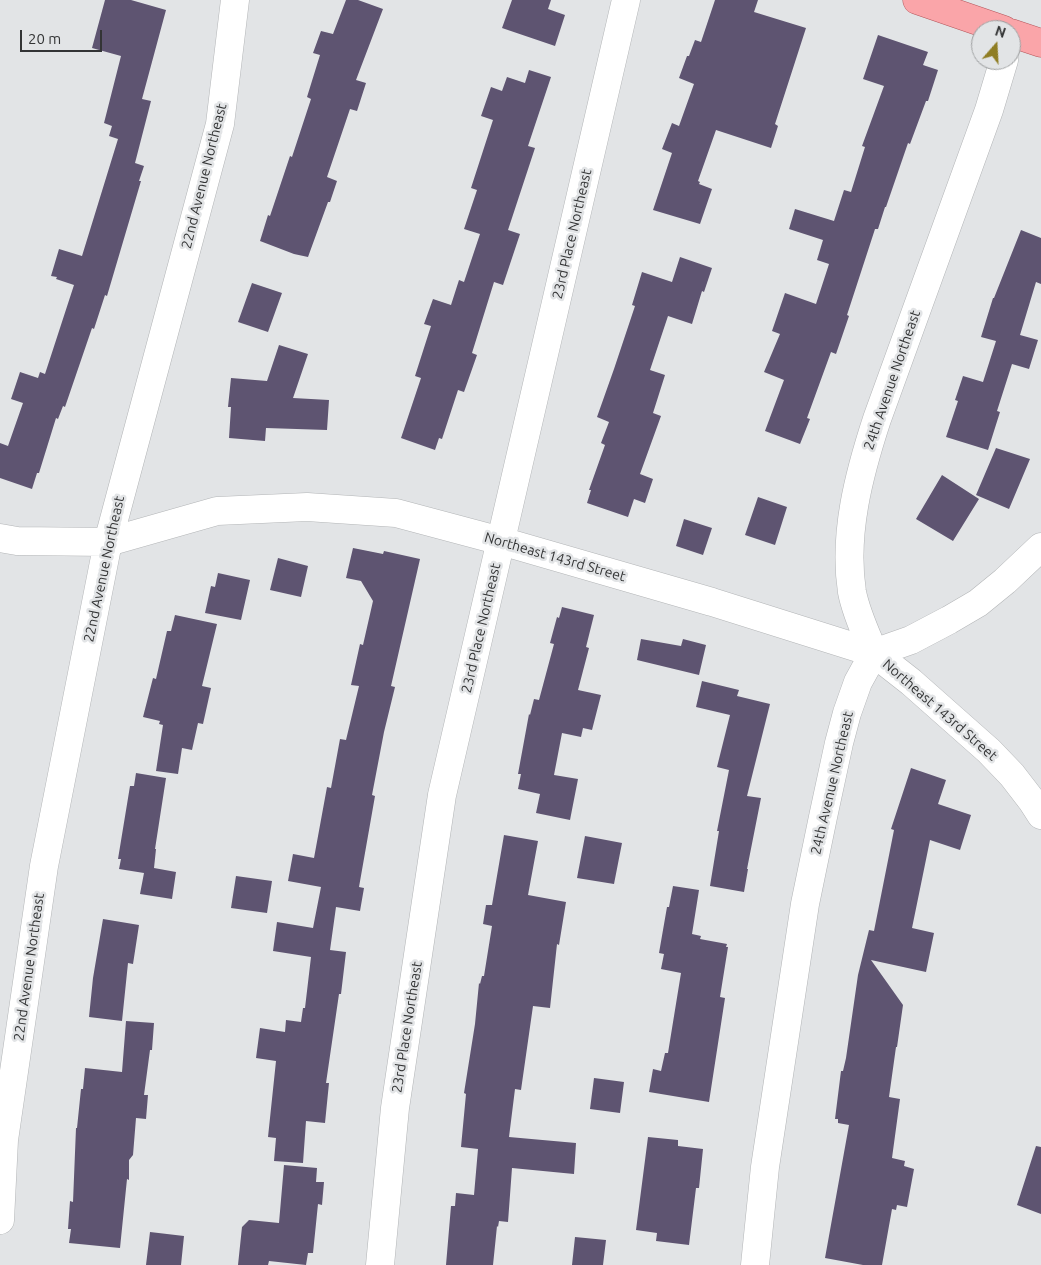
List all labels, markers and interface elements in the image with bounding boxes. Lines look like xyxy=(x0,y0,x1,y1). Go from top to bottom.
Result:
scale bar xyxy=(22,20,105,52)
north arrow xyxy=(971,20,1021,70)
text: N xyxy=(993,22,1008,41)
text: 20 m xyxy=(28,30,61,47)
street label: 22nd Avenue Northeast xyxy=(178,102,230,250)
street label: 23rd Place Northeast xyxy=(549,167,595,301)
street label: 24th Avenue Northeast xyxy=(860,308,924,452)
street label: 22nd Avenue Northeast xyxy=(80,494,128,644)
street label: Northeast 143rd Street xyxy=(482,529,628,585)
street label: 23rd Place Northeast xyxy=(458,561,504,695)
street label: Northeast 143rd Street xyxy=(879,656,1001,764)
street label: 24th Avenue Northeast xyxy=(807,710,857,856)
street label: 22nd Avenue Northeast xyxy=(10,892,48,1042)
street label: 23rd Place Northeast xyxy=(388,960,426,1094)

